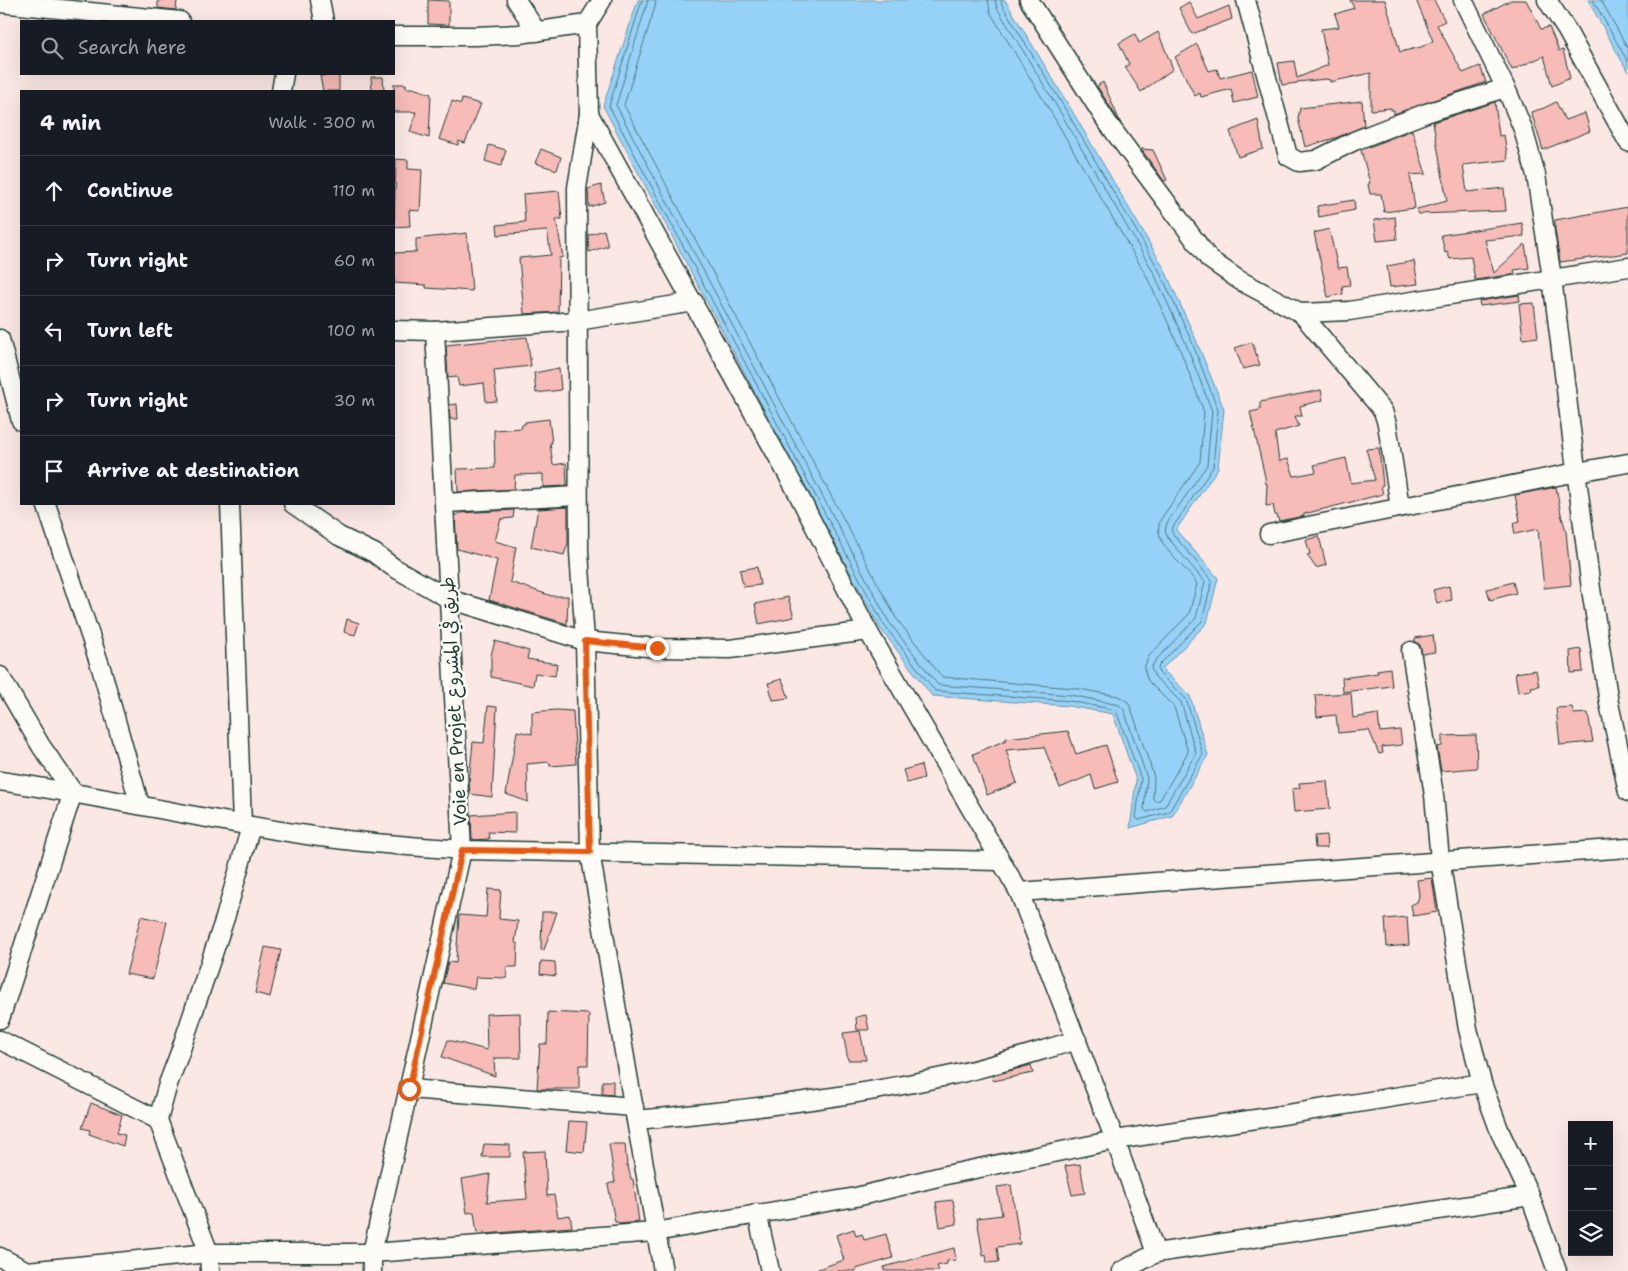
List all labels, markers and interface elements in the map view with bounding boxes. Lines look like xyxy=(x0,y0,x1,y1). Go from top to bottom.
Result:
search box xyxy=(20,20,395,75)
icon: search xyxy=(38,34,66,62)
text: Search here xyxy=(78,35,187,60)
text: 4 min xyxy=(40,109,101,137)
text: Walk · 300 m xyxy=(268,112,375,133)
icon: ahead xyxy=(40,177,68,205)
text: Continue xyxy=(87,178,173,203)
text: 110 m xyxy=(332,180,375,201)
icon: right xyxy=(40,247,68,275)
text: Turn right xyxy=(87,248,188,273)
text: 60 m xyxy=(334,250,375,271)
icon: left xyxy=(40,317,68,345)
text: Turn left xyxy=(87,318,173,343)
text: 100 m xyxy=(327,320,375,341)
icon: right xyxy=(40,387,68,415)
text: Turn right xyxy=(87,388,188,413)
text: 30 m xyxy=(334,390,375,411)
icon: arrive xyxy=(40,457,68,485)
text: Arrive at destination xyxy=(87,458,299,483)
street label: Voie en Projet طريق في المشروع xyxy=(435,576,474,826)
route end xyxy=(646,637,669,660)
route start xyxy=(398,1078,421,1101)
map controls xyxy=(1568,1121,1613,1256)
button: + xyxy=(1568,1121,1613,1166)
button: − xyxy=(1568,1166,1613,1211)
button: layers xyxy=(1568,1211,1613,1256)

